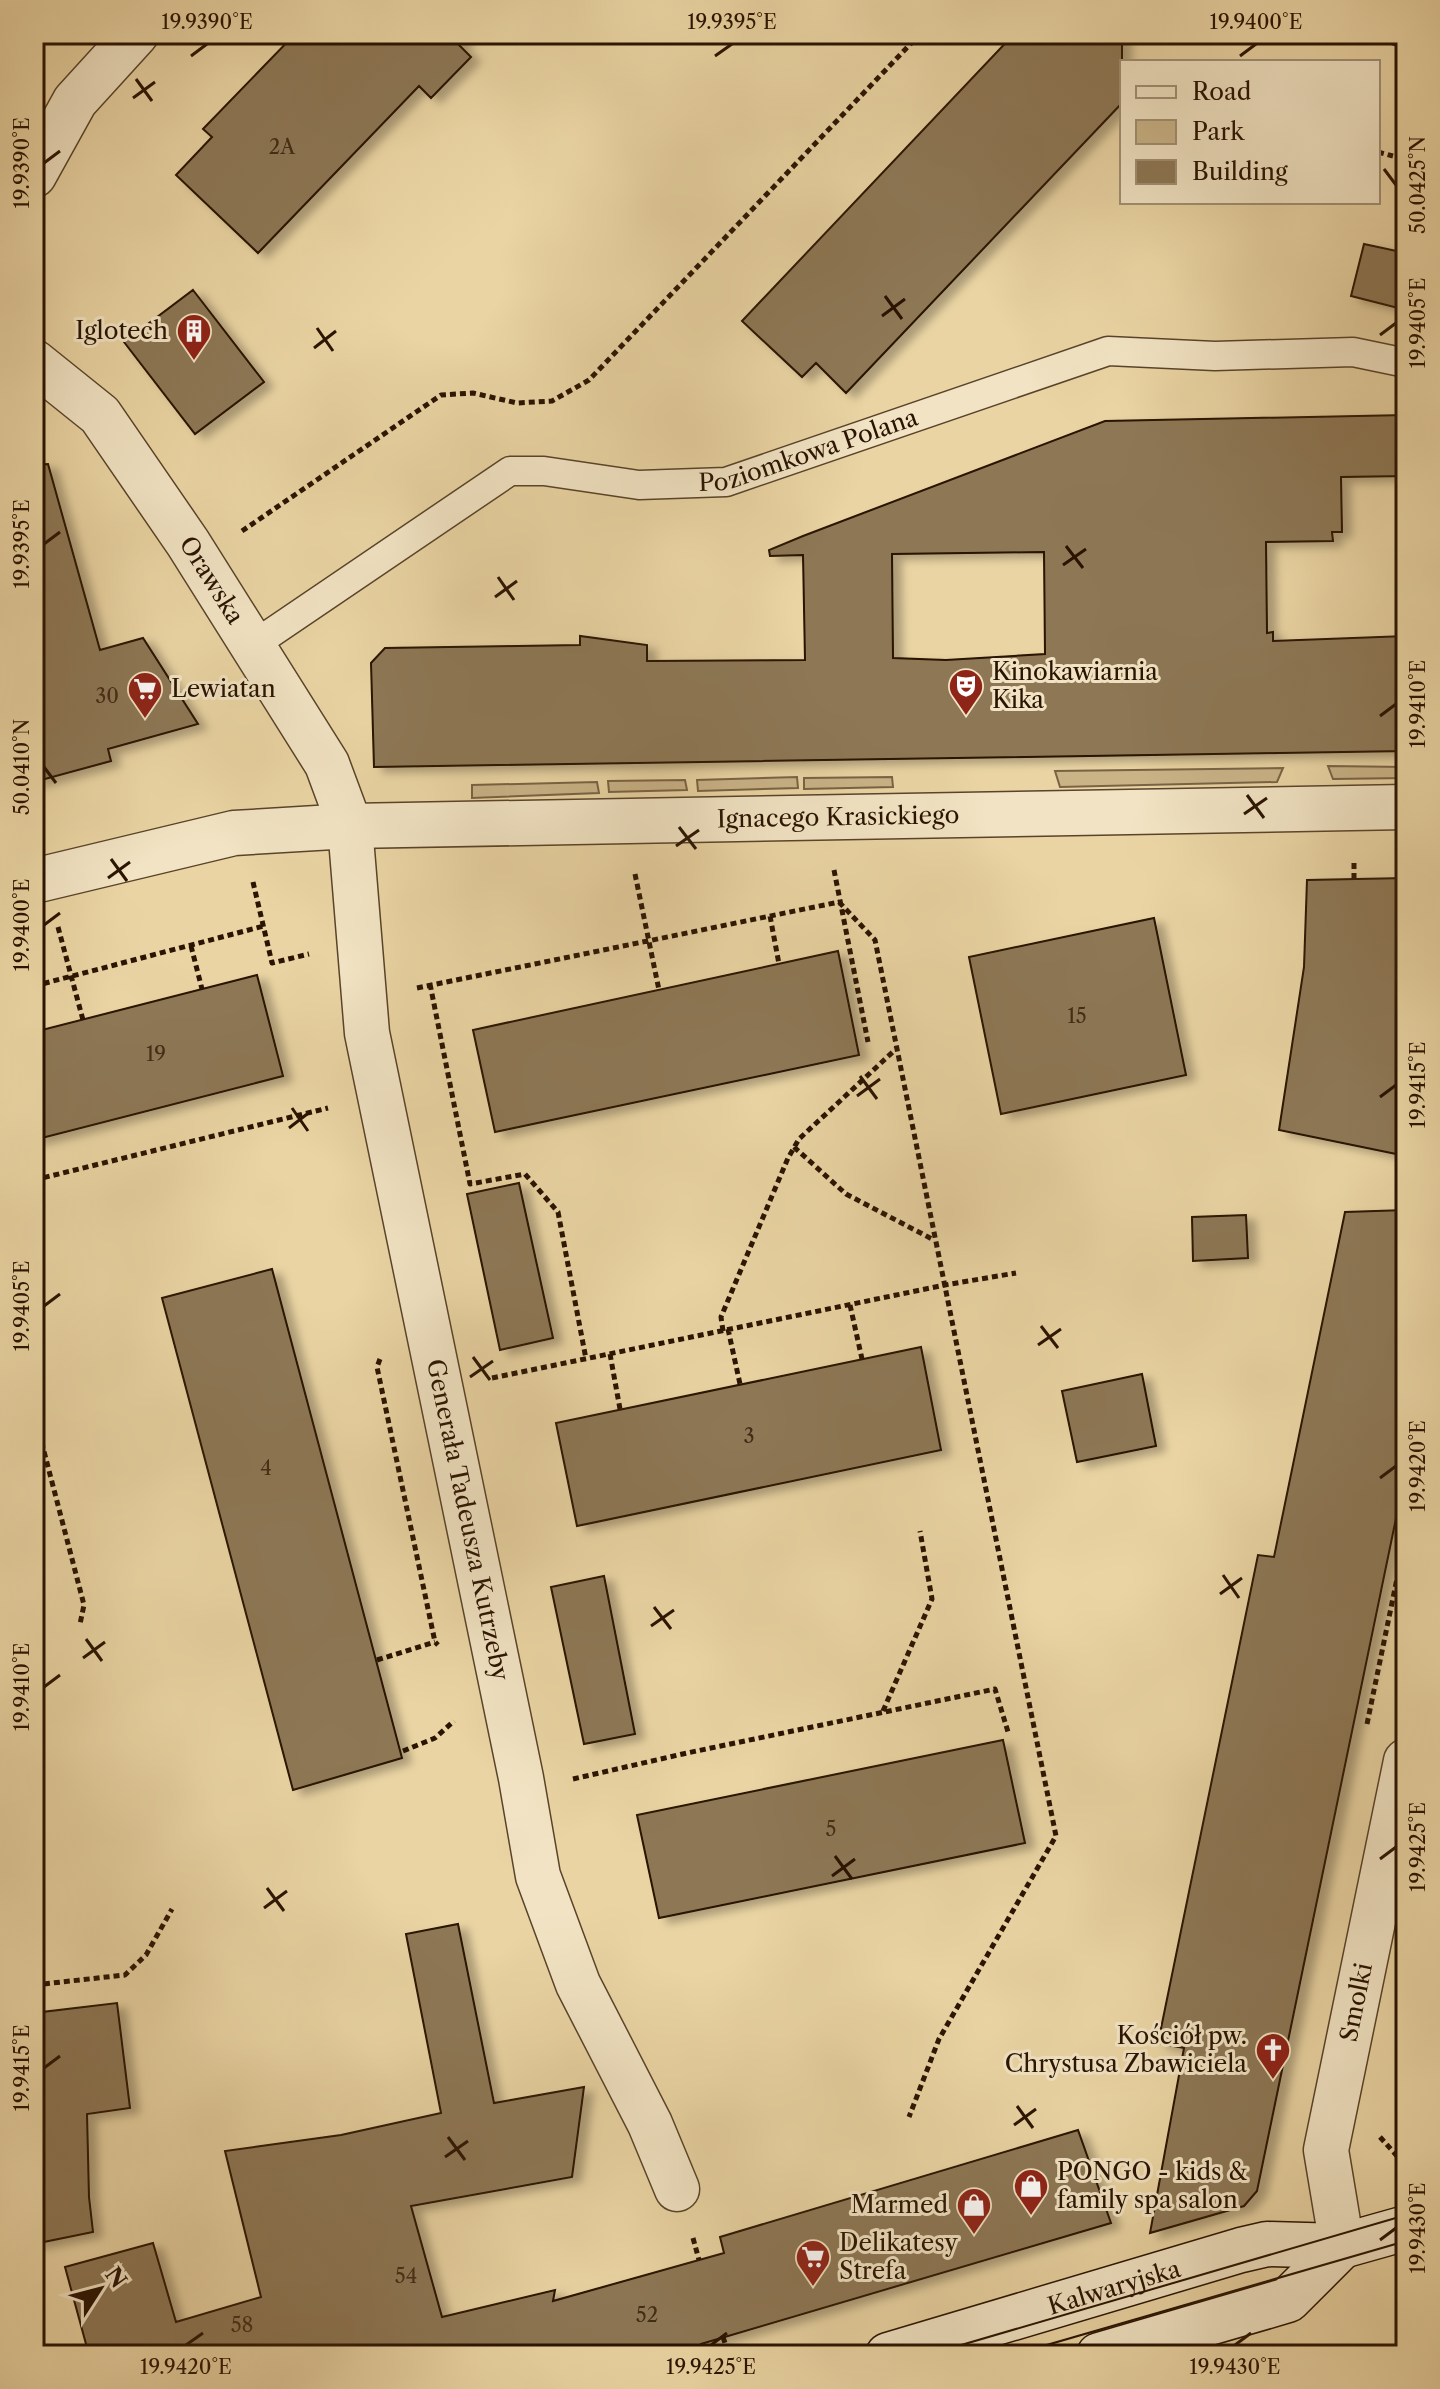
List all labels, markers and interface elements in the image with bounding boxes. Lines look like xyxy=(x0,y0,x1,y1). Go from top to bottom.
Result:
text: 19.9390°E xyxy=(161,10,253,34)
text: 19.9395°E xyxy=(687,10,777,34)
text: 19.9400°E xyxy=(1210,10,1303,34)
legend xyxy=(1120,60,1380,204)
text: Road xyxy=(1192,77,1252,106)
text: 19.9390°E xyxy=(10,117,34,209)
text: Park xyxy=(1192,117,1245,146)
house number: 2A xyxy=(269,135,296,159)
text: 50.0425°N xyxy=(1406,136,1430,234)
text: Building xyxy=(1192,157,1288,186)
text: 19.9405°E xyxy=(1406,277,1430,369)
building icon: Iglotech xyxy=(175,312,213,362)
place label: Iglotech xyxy=(75,316,168,345)
street label: Poziomkowa Polana xyxy=(698,402,922,497)
text: 19.9395°E xyxy=(10,499,34,589)
street label: Orawska xyxy=(174,531,250,629)
place label: Kinokawiarnia Kika xyxy=(992,657,1158,714)
text: 19.9410°E xyxy=(1406,660,1430,748)
theatre icon: Kinokawiarnia Kika xyxy=(947,667,985,717)
supermarket icon: Lewiatan xyxy=(126,670,164,720)
place label: Lewiatan xyxy=(171,674,276,703)
house number: 30 xyxy=(95,684,119,708)
text: 50.0410°N xyxy=(10,719,34,815)
street label: Ignacego Krasickiego xyxy=(717,800,960,833)
text: 19.9400°E xyxy=(10,879,34,972)
house number: 15 xyxy=(1067,1004,1087,1028)
house number: 19 xyxy=(146,1042,166,1066)
text: 19.9415°E xyxy=(1406,1042,1430,1128)
text: 19.9405°E xyxy=(10,1260,34,1352)
street label: Generała Tadeusza Kutrzeby xyxy=(421,1356,516,1684)
text: 19.9420°E xyxy=(1406,1420,1430,1512)
house number: 3 xyxy=(743,1424,755,1448)
house number: 4 xyxy=(260,1456,272,1480)
text: 19.9410°E xyxy=(10,1643,34,1731)
text: 19.9425°E xyxy=(1406,1802,1430,1892)
house number: 5 xyxy=(826,1817,836,1841)
street label: Smolki xyxy=(1334,1960,1378,2044)
place label: Kościół pw. Chrystusa Zbawiciela xyxy=(1005,2021,1247,2078)
text: 19.9415°E xyxy=(10,2025,34,2111)
church icon: Kościół pw. Chrystusa Zbawiciela xyxy=(1254,2031,1292,2081)
place label: PONGO - kids & family spa salon xyxy=(1057,2157,1248,2214)
shop icon: PONGO - kids & family spa salon xyxy=(1012,2167,1050,2217)
text: 19.9430°E xyxy=(1406,2182,1430,2274)
shop icon: Marmed xyxy=(955,2186,993,2236)
place label: Marmed xyxy=(851,2190,948,2219)
place label: Delikatesy Strefa xyxy=(839,2228,959,2285)
supermarket icon: Delikatesy Strefa xyxy=(794,2238,832,2288)
north arrow xyxy=(60,2249,140,2329)
street label: Kalwaryjska xyxy=(1044,2254,1184,2321)
text: N xyxy=(99,2262,132,2293)
house number: 54 xyxy=(395,2264,417,2288)
house number: 52 xyxy=(636,2303,658,2327)
house number: 58 xyxy=(231,2313,253,2337)
text: 19.9420°E xyxy=(140,2355,232,2379)
text: 19.9425°E xyxy=(666,2355,756,2379)
text: 19.9430°E xyxy=(1189,2355,1281,2379)

